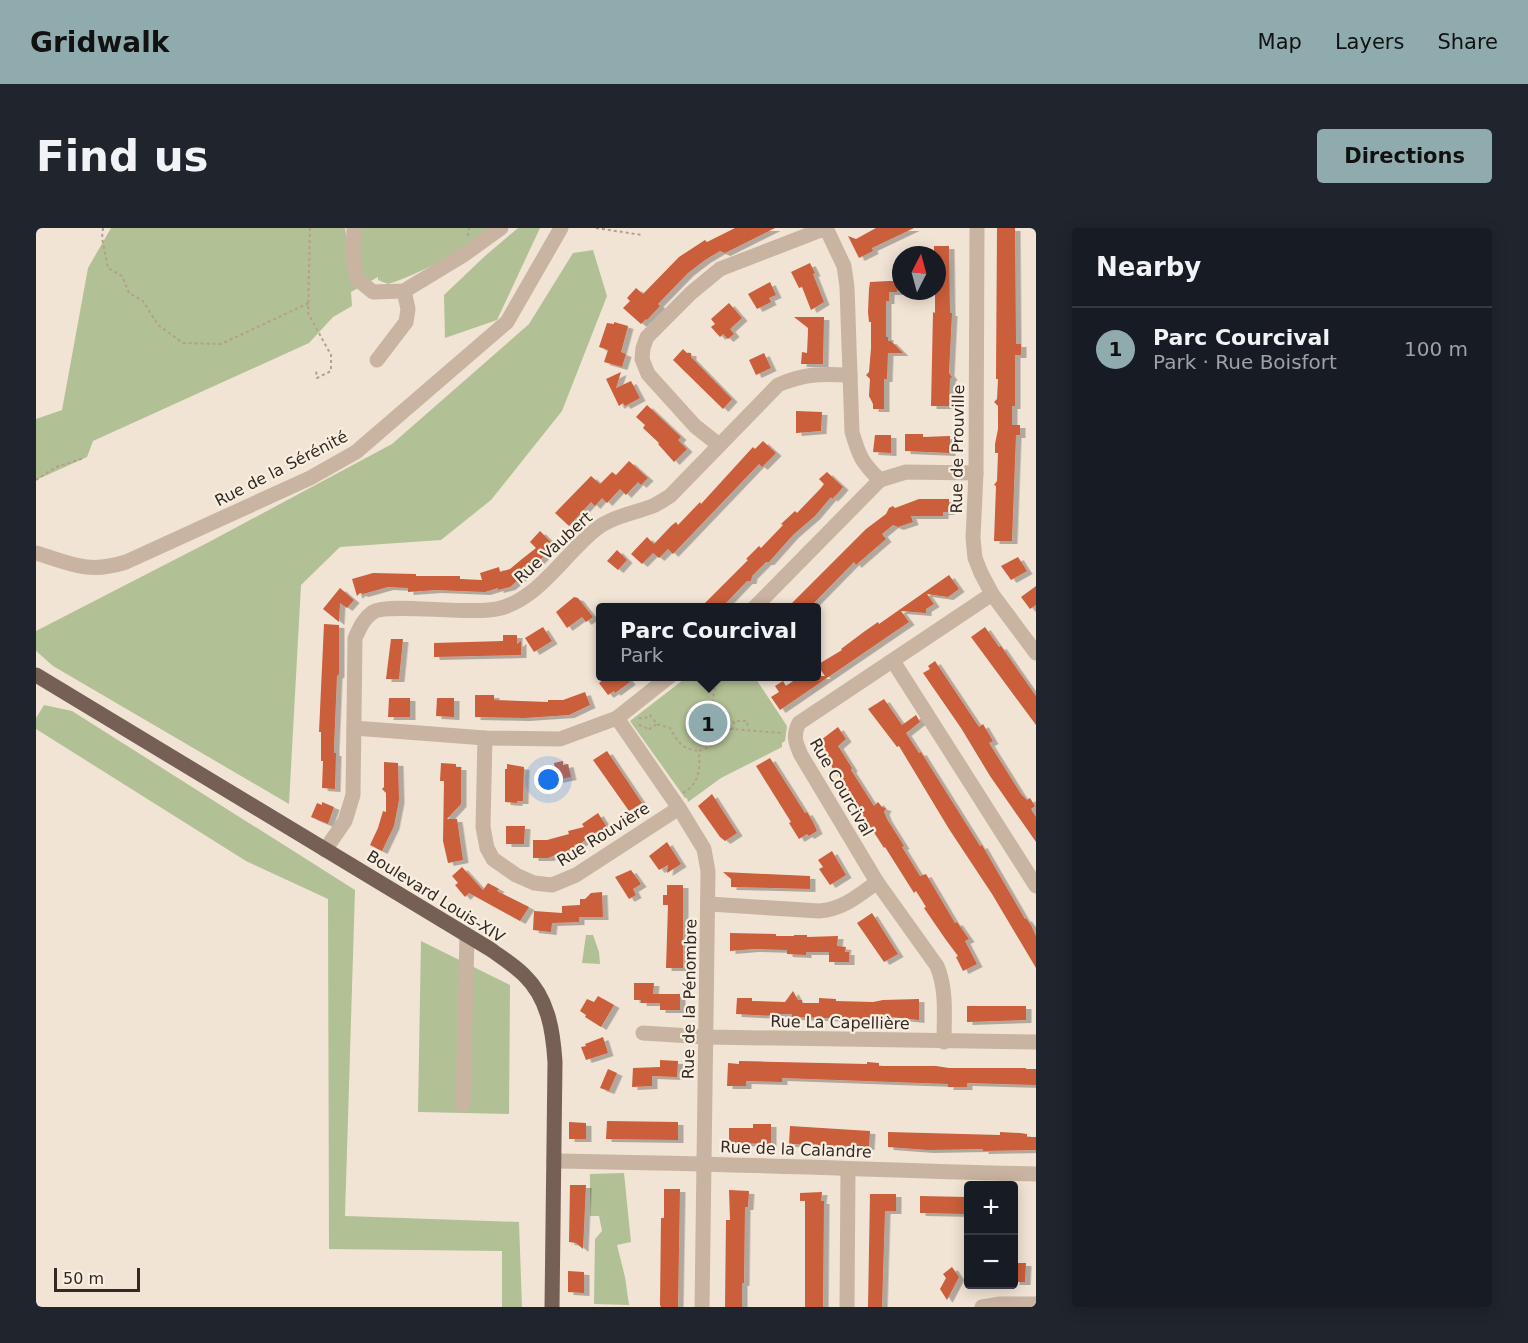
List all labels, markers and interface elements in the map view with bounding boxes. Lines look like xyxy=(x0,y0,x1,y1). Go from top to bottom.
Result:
text: Gridwalk xyxy=(30,26,169,59)
text: Map xyxy=(1258,30,1302,54)
text: Layers xyxy=(1335,30,1404,54)
text: Share xyxy=(1437,30,1498,54)
button: Directions xyxy=(1317,129,1492,183)
text: Find us xyxy=(36,132,209,181)
north arrow xyxy=(892,246,946,300)
text: Nearby xyxy=(1096,252,1201,282)
text: Parc Courcival xyxy=(1153,325,1330,350)
text: 1 xyxy=(1109,337,1122,361)
text: 100 m xyxy=(1404,337,1468,361)
text: Park · Rue Boisfort xyxy=(1153,350,1337,374)
street label: Rue de Prouville xyxy=(947,384,968,514)
street label: Rue de la Sérénité xyxy=(212,427,351,510)
street label: Rue Vaubert xyxy=(511,508,596,587)
popup xyxy=(596,603,821,681)
text: Parc Courcival xyxy=(620,618,797,643)
text: Park xyxy=(620,643,663,667)
pin: 1 xyxy=(688,700,728,746)
street label: Rue Courcival xyxy=(806,735,877,840)
your location xyxy=(534,765,563,794)
street label: Rue Rouvière xyxy=(553,798,653,870)
street label: Boulevard Louis-XIV xyxy=(363,846,508,947)
street label: Rue de la Pénombre xyxy=(679,919,700,1079)
street label: Rue La Capellière xyxy=(770,1012,910,1033)
street label: Rue de la Calandre xyxy=(720,1137,872,1162)
map controls xyxy=(964,1181,1018,1289)
button: + xyxy=(964,1181,1018,1235)
button: − xyxy=(964,1235,1018,1289)
scale bar xyxy=(54,1265,140,1292)
text: 50 m xyxy=(63,1269,104,1288)

